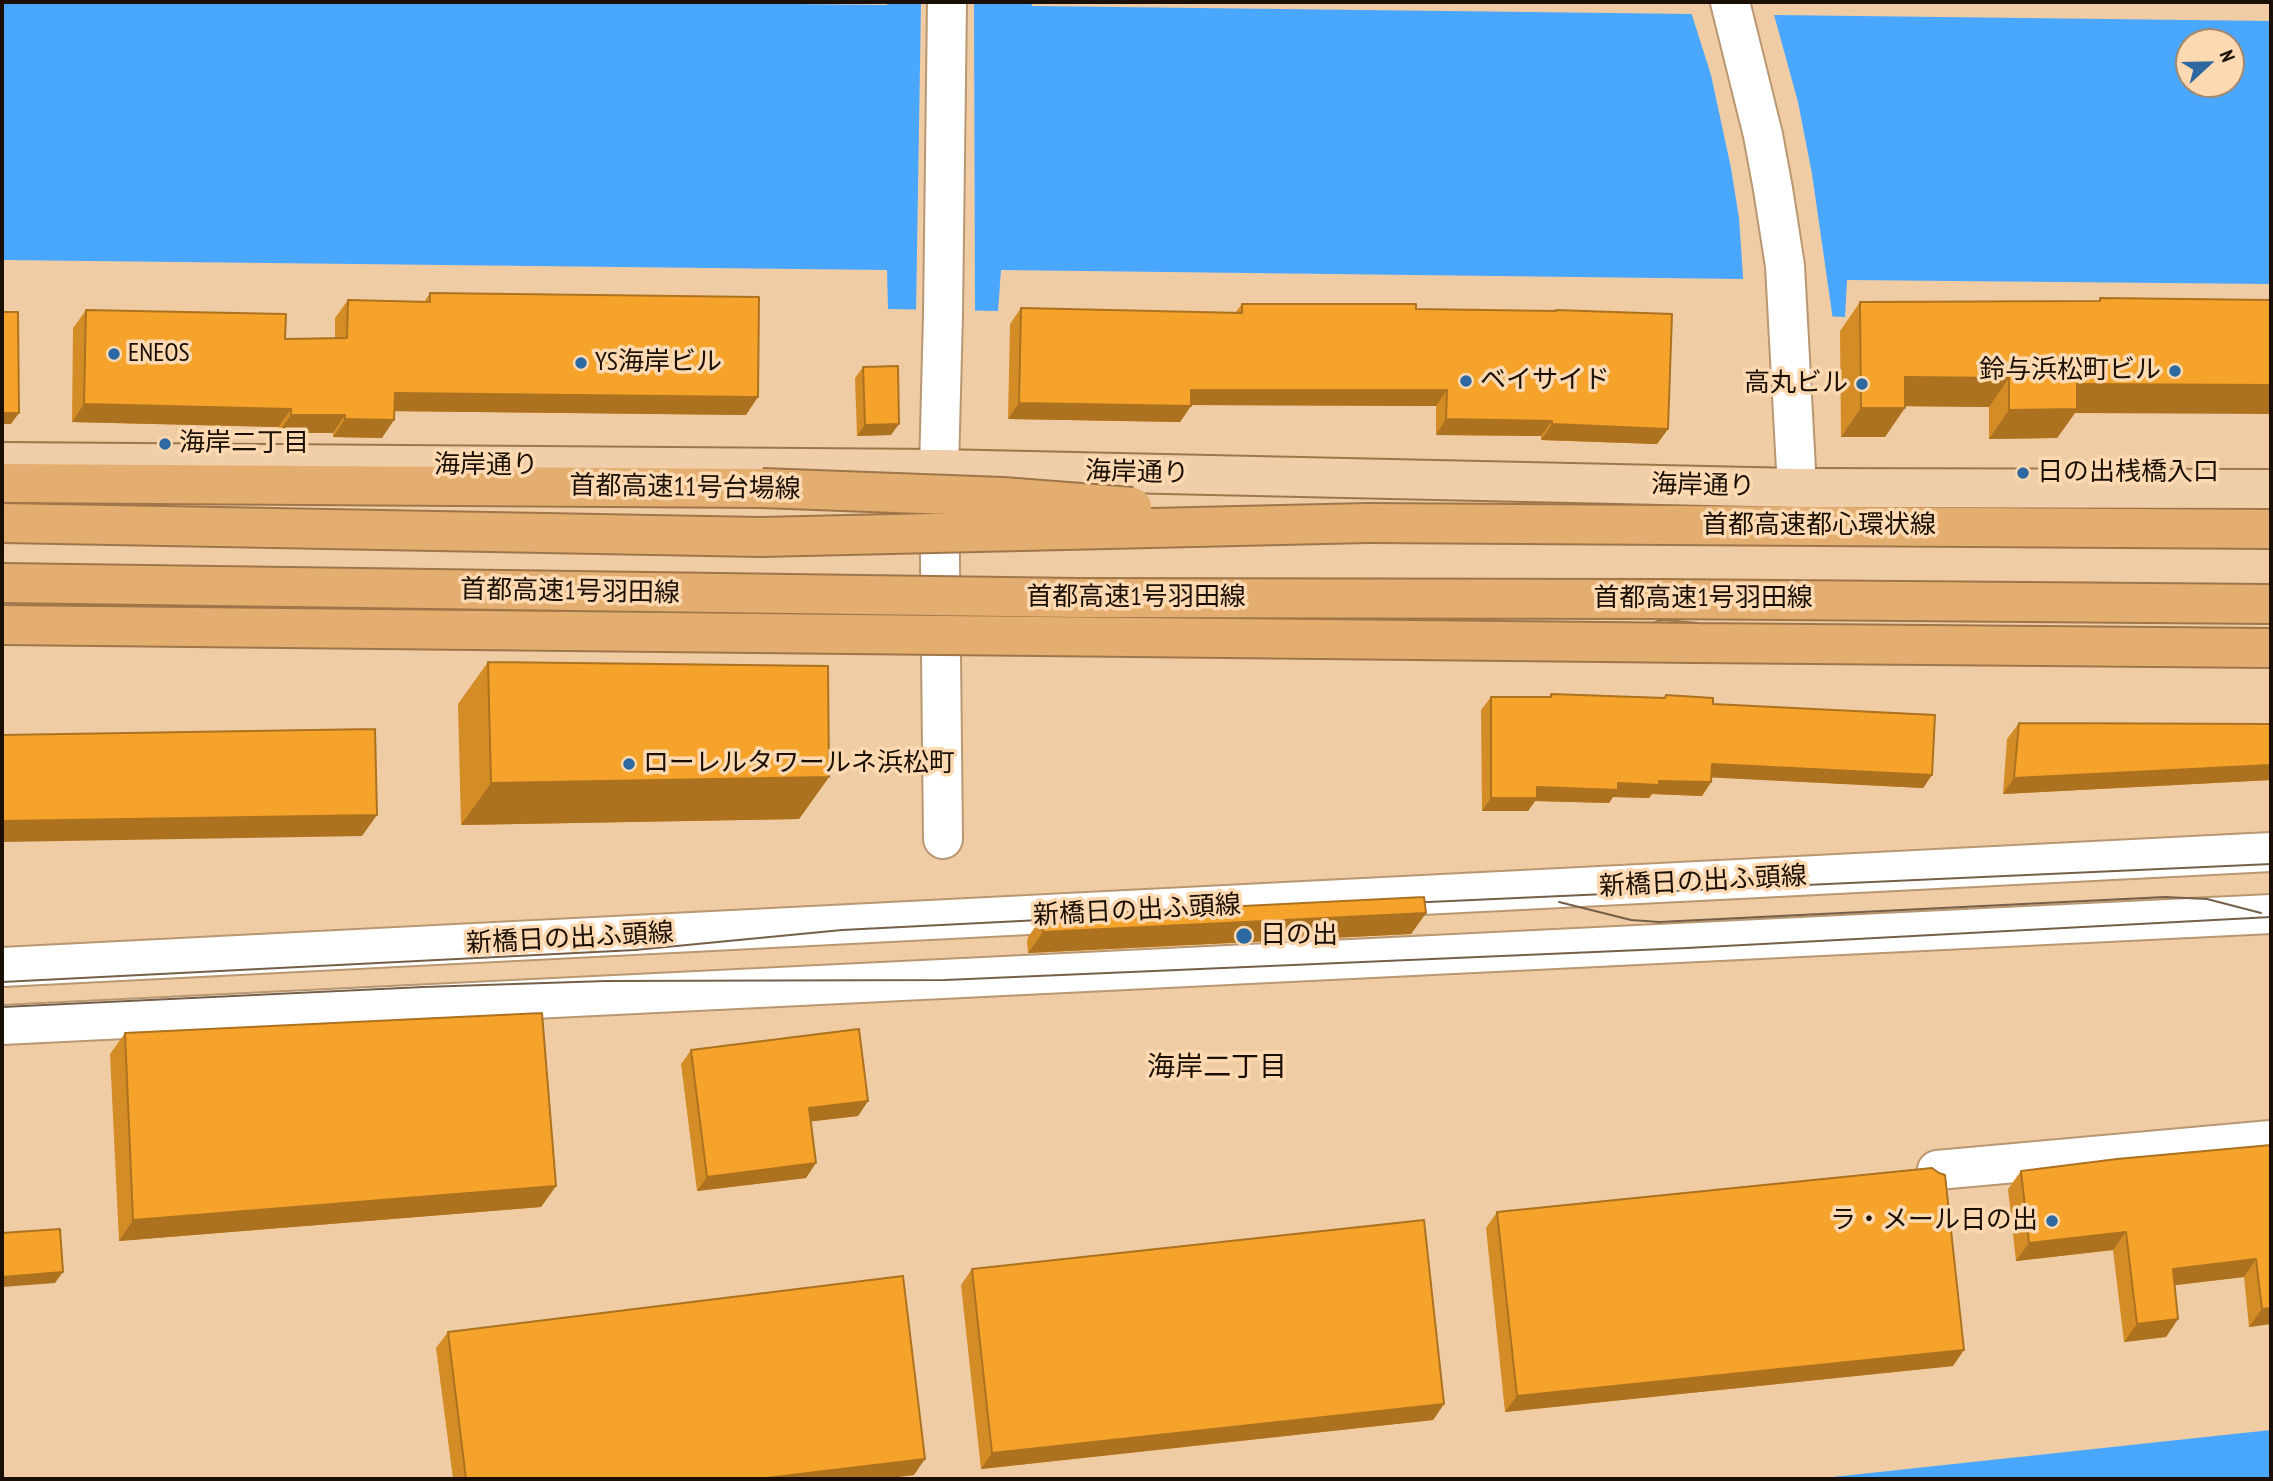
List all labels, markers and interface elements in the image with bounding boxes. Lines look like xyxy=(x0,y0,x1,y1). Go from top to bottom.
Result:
north arrow xyxy=(2175,28,2245,98)
text: N xyxy=(2215,47,2241,65)
place label: ENEOS xyxy=(128,338,190,370)
marker: ENEOS xyxy=(106,346,122,362)
place label: YS海岸ビル xyxy=(595,347,722,379)
marker: YS海岸ビル xyxy=(573,355,589,371)
place label: 鈴与浜松町ビル xyxy=(1979,355,2161,387)
marker: 鈴与浜松町ビル xyxy=(2167,363,2183,379)
place label: ベイサイド xyxy=(1480,365,1610,397)
place label: 高丸ビル xyxy=(1744,368,1848,400)
marker: ベイサイド xyxy=(1458,373,1474,389)
marker: 高丸ビル xyxy=(1854,376,1870,392)
place label: 海岸二丁目 xyxy=(179,428,309,460)
marker: 海岸二丁目 xyxy=(157,436,173,452)
street label: 海岸通り xyxy=(434,450,538,482)
street label: 海岸通り xyxy=(1085,456,1189,490)
place label: 日の出桟橋入口 xyxy=(2037,457,2219,489)
marker: 日の出桟橋入口 xyxy=(2015,465,2031,481)
street label: 海岸通り xyxy=(1651,469,1755,503)
street label: 首都高速11号台場線 xyxy=(569,470,801,506)
street label: 首都高速都心環状線 xyxy=(1702,510,1936,542)
street label: 首都高速1号羽田線 xyxy=(460,574,680,610)
street label: 首都高速1号羽田線 xyxy=(1026,582,1246,614)
street label: 首都高速1号羽田線 xyxy=(1593,583,1813,615)
place label: ローレルタワールネ浜松町 xyxy=(643,748,955,780)
marker: ローレルタワールネ浜松町 xyxy=(621,756,637,772)
street label: 新橋日の出ふ頭線 xyxy=(1598,861,1808,903)
street label: 新橋日の出ふ頭線 xyxy=(1032,890,1242,932)
street label: 新橋日の出ふ頭線 xyxy=(465,918,675,960)
place label: 日の出 xyxy=(1260,920,1338,952)
marker: 日の出 xyxy=(1234,926,1254,946)
district label: 海岸二丁目 xyxy=(1147,1051,1287,1085)
place label: ラ・メール日の出 xyxy=(1830,1205,2038,1237)
marker: ラ・メール日の出 xyxy=(2044,1213,2060,1229)

